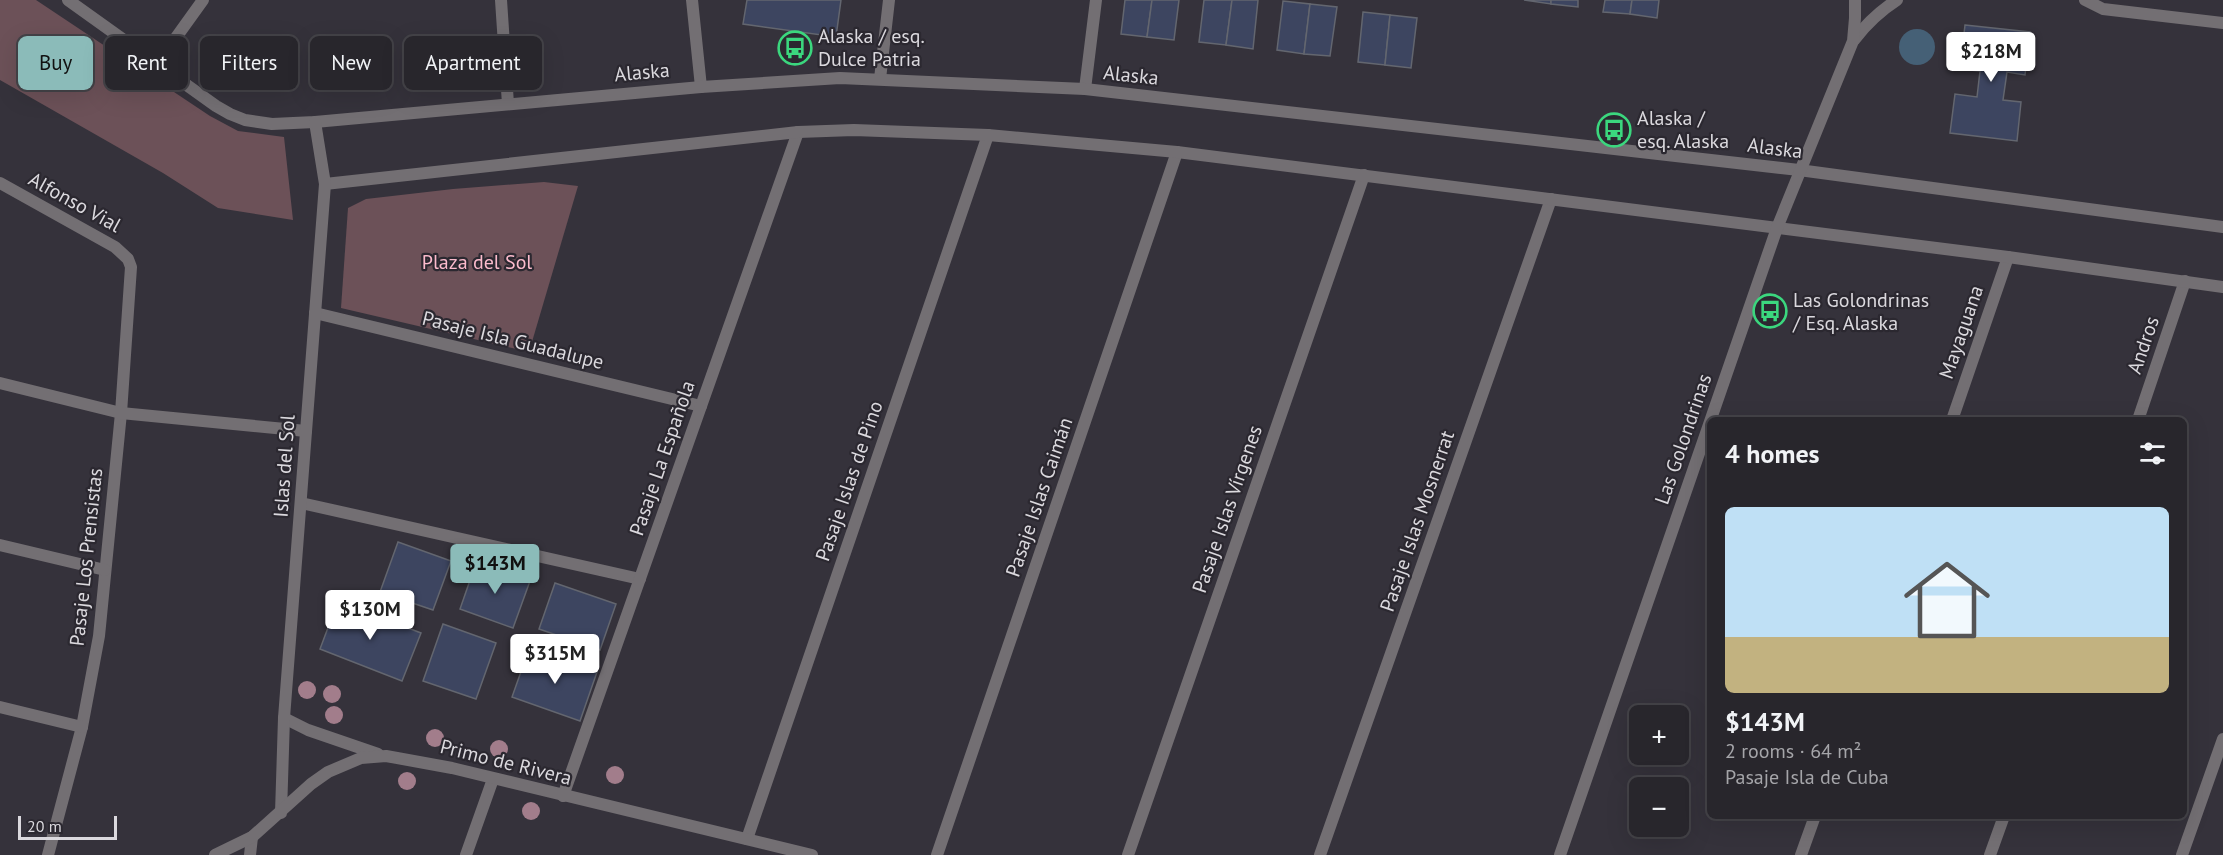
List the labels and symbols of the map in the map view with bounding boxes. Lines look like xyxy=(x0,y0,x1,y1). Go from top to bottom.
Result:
place label: Alaska / esq. Dulce Patria xyxy=(818,23,925,72)
bus stop icon: Alaska / esq. Dulce Patria xyxy=(777,30,813,66)
pin: $218M xyxy=(1949,32,2033,83)
street label: Alaska xyxy=(613,57,671,87)
street label: Alaska xyxy=(1102,59,1160,91)
place label: Alaska / esq. Alaska xyxy=(1637,105,1729,154)
bus stop icon: Alaska / esq. Alaska xyxy=(1596,112,1632,148)
street label: Alaska xyxy=(1746,132,1804,164)
street label: Alfonso Vial xyxy=(24,166,126,238)
park label: Plaza del Sol xyxy=(422,249,532,275)
street label: Mayaguana xyxy=(1933,282,1989,382)
place label: Las Golondrinas / Esq. Alaska xyxy=(1792,287,1929,336)
bus stop icon: Las Golondrinas / Esq. Alaska xyxy=(1752,293,1788,329)
street label: Pasaje Isla Guadalupe xyxy=(420,305,606,375)
street label: Andros xyxy=(2121,313,2165,377)
street label: Las Golondrinas xyxy=(1649,370,1717,508)
street label: Pasaje La Española xyxy=(623,377,701,539)
street label: Pasaje Islas de Pino xyxy=(809,397,889,565)
street label: Islas del Sol xyxy=(267,414,301,518)
street label: Pasaje Islas Caimán xyxy=(1000,414,1078,580)
street label: Pasaje Islas Vírgenes xyxy=(1186,422,1268,596)
street label: Pasaje Islas Mosnerrat xyxy=(1374,427,1460,615)
street label: Pasaje Los Prensistas xyxy=(64,467,108,647)
pin: $143M xyxy=(453,544,537,595)
pin: $130M xyxy=(328,590,412,641)
pin: $315M xyxy=(513,634,597,685)
street label: Primo de Rivera xyxy=(437,733,575,791)
scale bar xyxy=(18,813,117,840)

